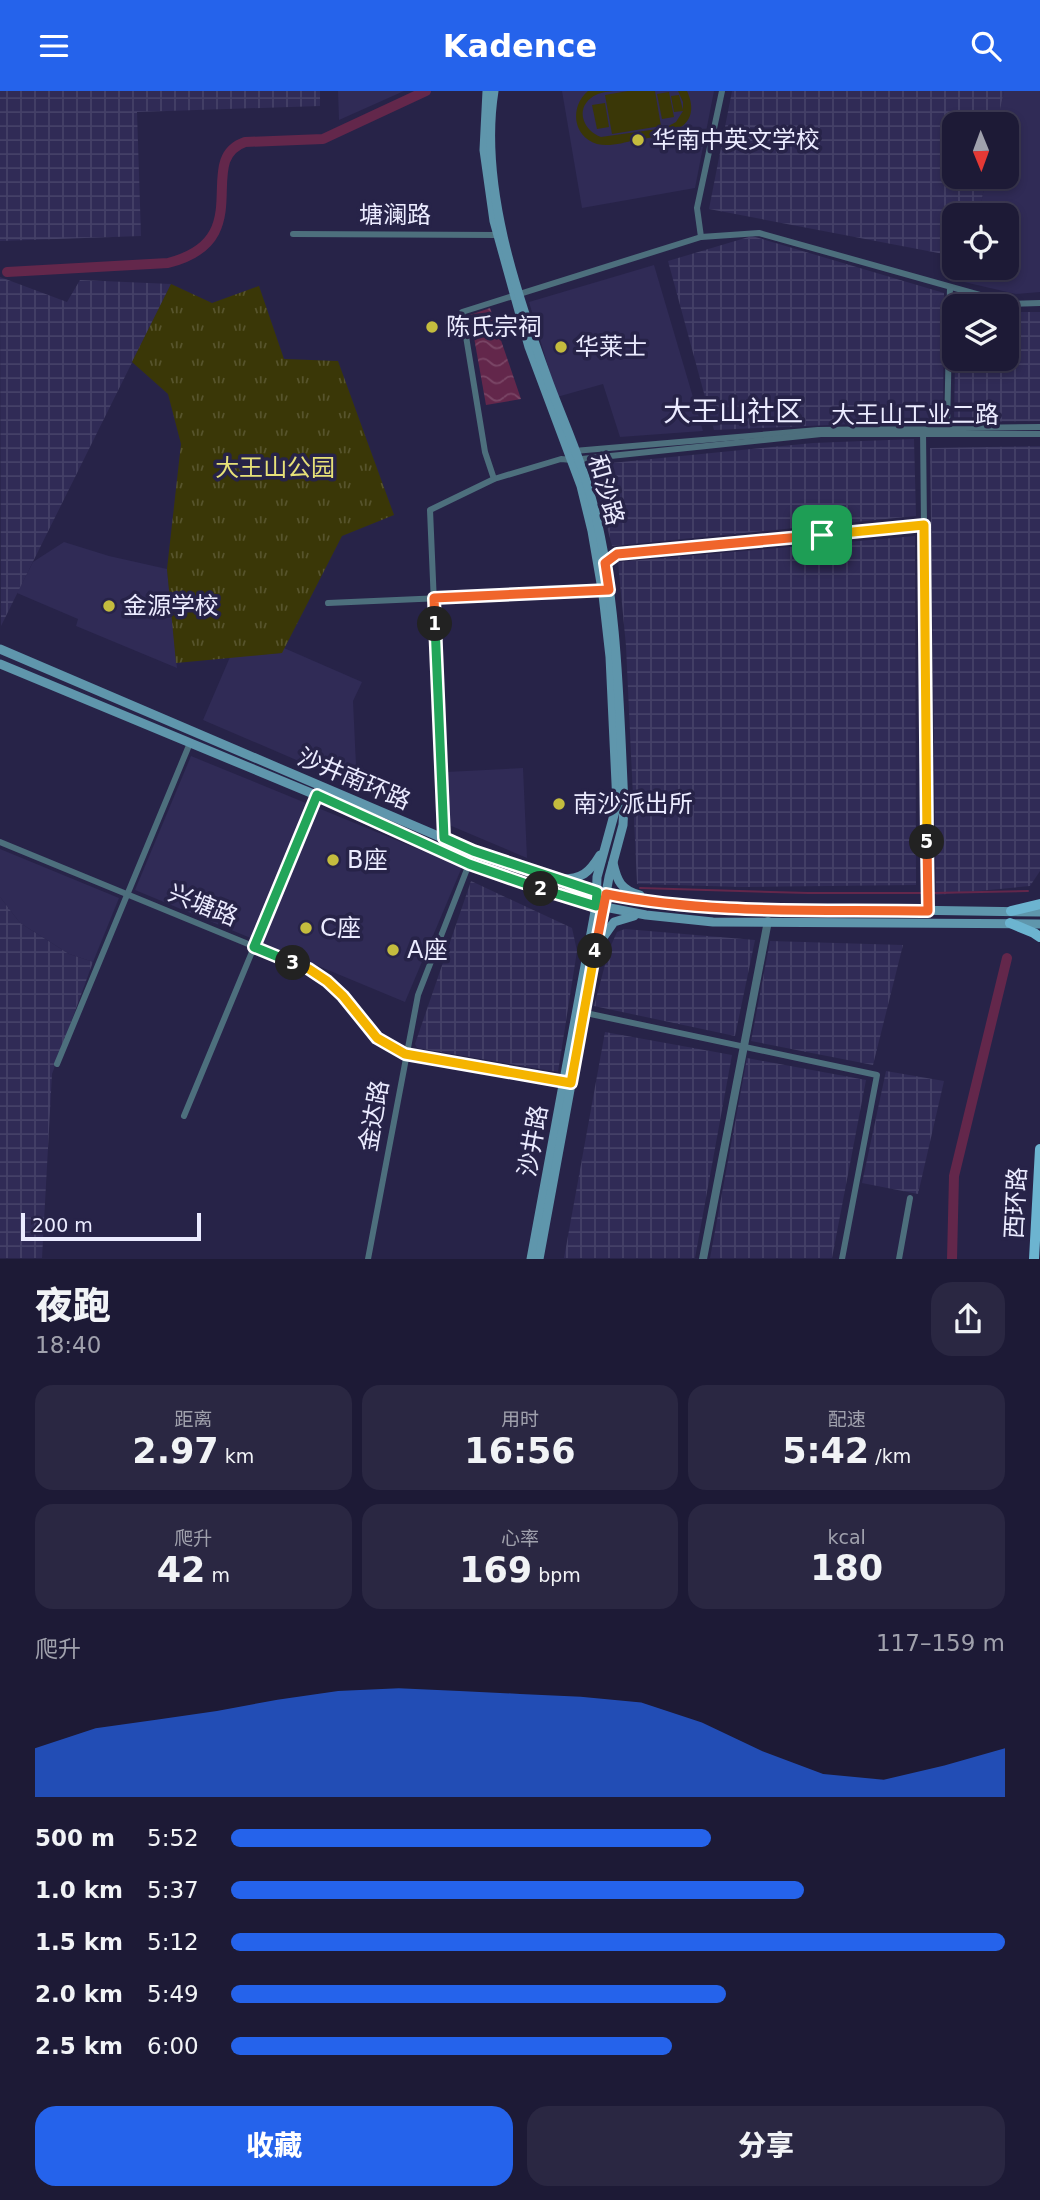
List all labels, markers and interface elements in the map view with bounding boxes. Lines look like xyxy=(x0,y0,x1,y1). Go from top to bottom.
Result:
icon: menu xyxy=(35,27,73,65)
text: Kadence xyxy=(443,27,597,65)
icon: search xyxy=(967,27,1005,65)
north arrow xyxy=(942,112,1018,189)
map controls xyxy=(942,112,1019,371)
place label: 华南中英文学校 xyxy=(652,126,820,154)
marker: 华南中英文学校 xyxy=(630,132,646,148)
street label: 塘澜路 xyxy=(359,201,431,229)
button: locate xyxy=(942,203,1019,280)
button: layers xyxy=(942,294,1019,371)
place label: 陈氏宗祠 xyxy=(446,313,542,341)
marker: 陈氏宗祠 xyxy=(424,319,440,335)
place label: 华莱士 xyxy=(575,333,647,361)
marker: 华莱士 xyxy=(553,339,569,355)
district label: 大王山社区 xyxy=(663,395,803,428)
street label: 大王山工业二路 xyxy=(831,401,999,429)
street label: 和沙路 xyxy=(583,452,629,528)
park label: 大王山公园 xyxy=(215,454,335,482)
pin xyxy=(792,505,852,565)
icon: arrive xyxy=(803,516,841,554)
place label: 金源学校 xyxy=(123,592,219,620)
marker: 金源学校 xyxy=(101,598,117,614)
pin: 1 xyxy=(418,607,452,641)
text: 1 xyxy=(428,612,441,634)
street label: 沙井南环路 xyxy=(293,743,415,815)
place label: 南沙派出所 xyxy=(573,790,693,818)
marker: 南沙派出所 xyxy=(551,796,567,812)
pin: 5 xyxy=(909,825,944,859)
text: 5 xyxy=(920,830,933,852)
place label: B座 xyxy=(347,846,387,874)
marker: B座 xyxy=(325,852,341,868)
pin: 2 xyxy=(524,871,558,907)
text: 2 xyxy=(534,877,547,899)
street label: 兴塘路 xyxy=(164,879,242,931)
place label: C座 xyxy=(320,914,361,942)
marker: C座 xyxy=(298,920,314,936)
pin: 4 xyxy=(578,933,612,969)
place label: A座 xyxy=(407,936,447,964)
text: 4 xyxy=(588,939,601,961)
marker: A座 xyxy=(385,942,401,958)
pin: 3 xyxy=(276,945,310,981)
text: 3 xyxy=(286,951,299,973)
street label: 金达路 xyxy=(354,1078,394,1154)
street label: 沙井路 xyxy=(513,1103,553,1179)
street label: 西环路 xyxy=(1000,1166,1032,1240)
scale bar xyxy=(21,1209,201,1241)
text: 200 m xyxy=(32,1214,93,1236)
button: share xyxy=(931,1282,1005,1356)
text: 夜跑 xyxy=(35,1284,111,1328)
text: 18:40 xyxy=(35,1332,101,1358)
text: 距离 xyxy=(174,1408,212,1430)
text: 用时 xyxy=(501,1408,539,1430)
text: 配速 xyxy=(828,1408,866,1430)
text: 2.97 xyxy=(132,1431,219,1471)
text: 16:56 xyxy=(464,1431,576,1471)
text: 5:42 xyxy=(782,1431,869,1471)
text: km xyxy=(219,1445,254,1467)
text: /km xyxy=(869,1445,911,1467)
text: kcal xyxy=(827,1526,866,1548)
text: 爬升 xyxy=(174,1527,212,1549)
text: 心率 xyxy=(501,1527,539,1549)
text: 180 xyxy=(810,1548,883,1588)
text: 42 xyxy=(157,1550,205,1590)
text: 169 xyxy=(459,1550,532,1590)
text: m xyxy=(205,1564,230,1586)
text: bpm xyxy=(532,1564,581,1586)
text: 117–159 m xyxy=(876,1630,1005,1656)
text: 爬升 xyxy=(35,1636,81,1662)
text: 500 m xyxy=(35,1825,115,1851)
text: 5:52 xyxy=(147,1825,199,1851)
text: 1.0 km xyxy=(35,1877,123,1903)
text: 5:37 xyxy=(147,1877,199,1903)
text: 1.5 km xyxy=(35,1929,123,1955)
text: 5:12 xyxy=(147,1929,199,1955)
text: 2.0 km xyxy=(35,1981,123,2007)
text: 5:49 xyxy=(147,1981,199,2007)
text: 2.5 km xyxy=(35,2033,123,2059)
text: 6:00 xyxy=(147,2033,199,2059)
button: 收藏 xyxy=(35,2106,513,2186)
button: 分享 xyxy=(527,2106,1005,2186)

